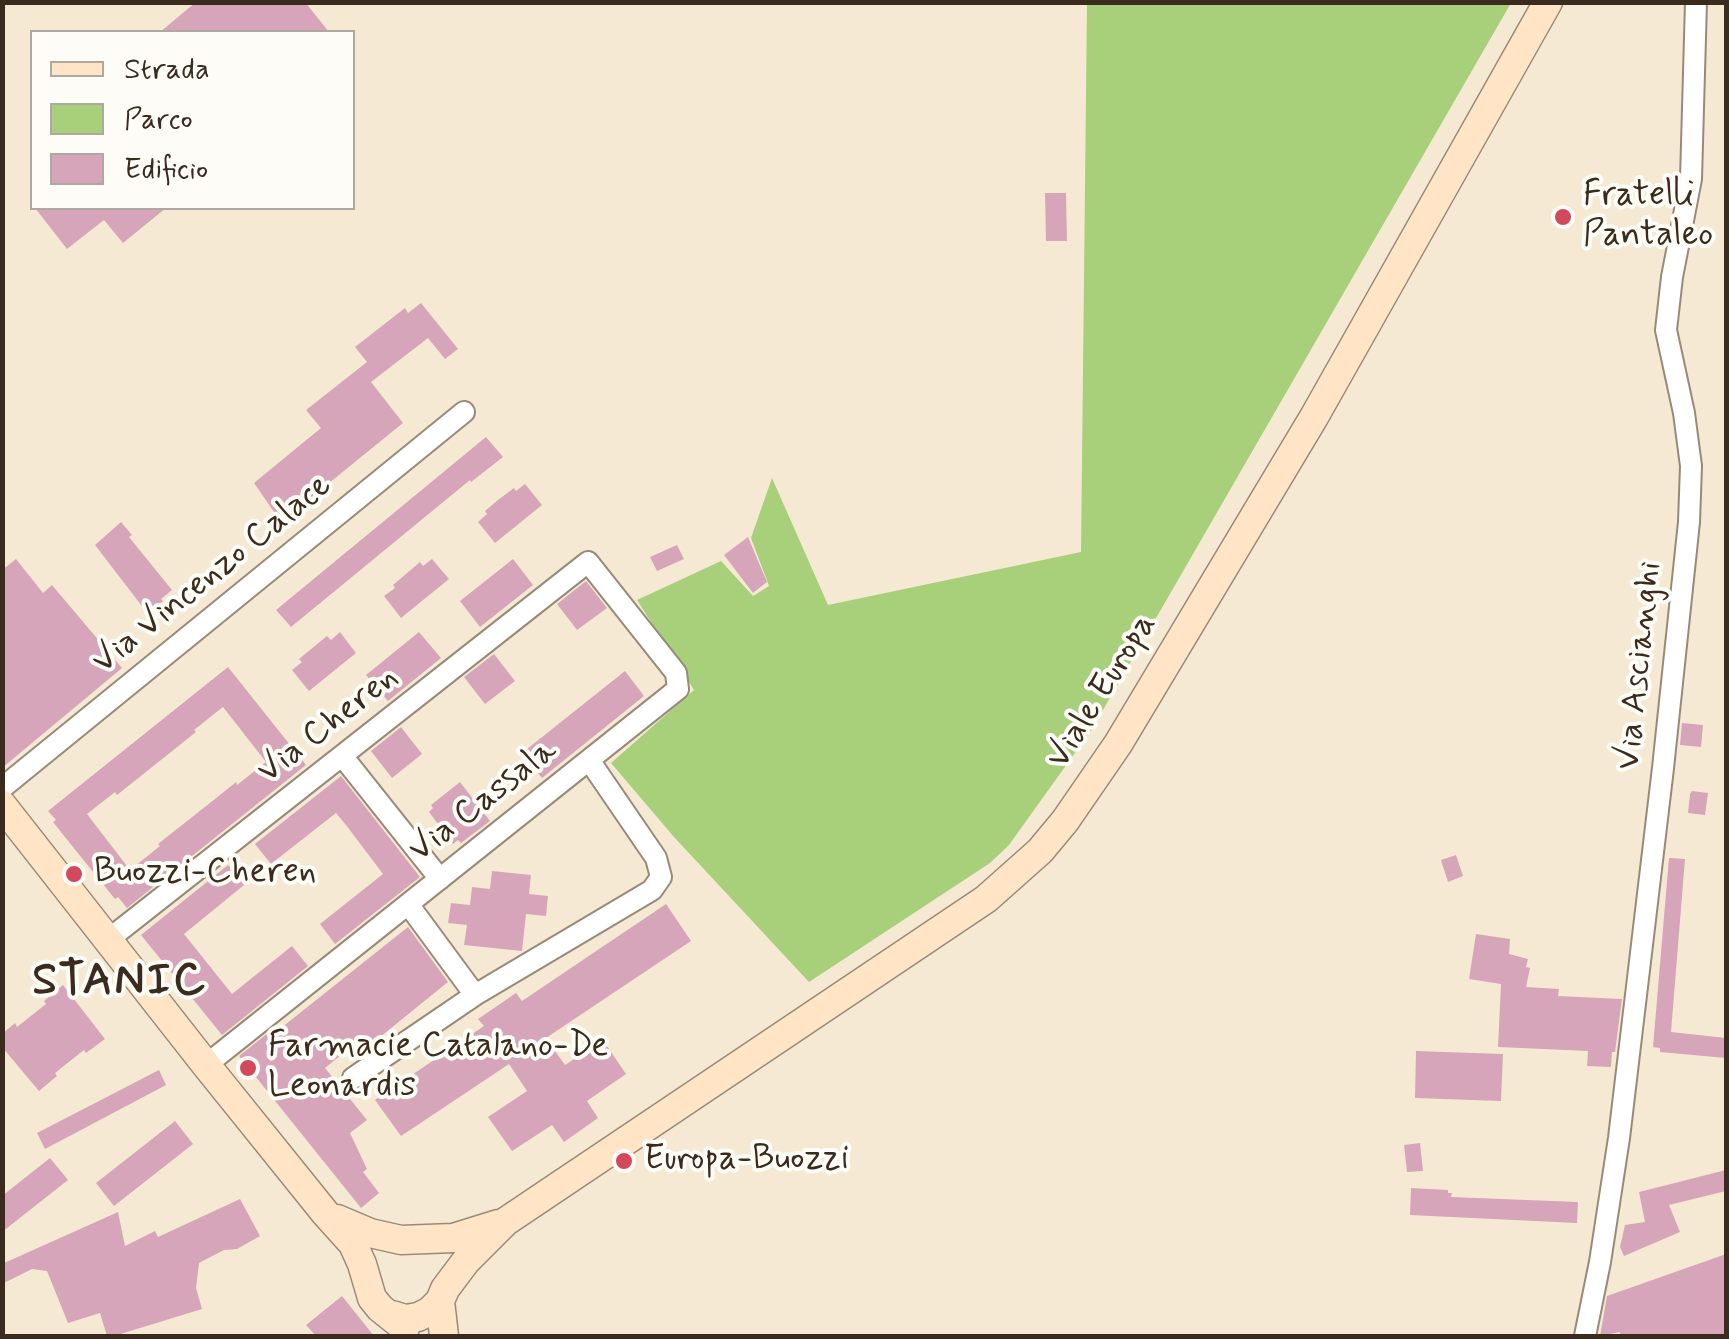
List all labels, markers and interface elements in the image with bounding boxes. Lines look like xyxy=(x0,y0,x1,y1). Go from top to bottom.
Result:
legend xyxy=(30,30,355,210)
text: Strada xyxy=(124,50,210,89)
text: Parco xyxy=(124,100,193,139)
text: Edificio xyxy=(124,150,208,189)
place label: Fratelli Pantaleo xyxy=(1583,176,1713,258)
marker: Fratelli Pantaleo xyxy=(1552,206,1574,228)
street label: Via Vincenzo Calace xyxy=(85,466,341,684)
street label: Via Ascianghi xyxy=(1609,560,1673,772)
street label: Viale Europa xyxy=(1039,607,1167,777)
street label: Via Cheren xyxy=(250,658,408,794)
street label: Via Cassala xyxy=(402,731,566,873)
place label: Buozzi-Cheren xyxy=(94,853,316,895)
marker: Buozzi-Cheren xyxy=(63,863,85,885)
district label: STANIC xyxy=(29,957,211,1011)
place label: Farmacie Catalano-De Leonardis xyxy=(268,1027,608,1109)
marker: Farmacie Catalano-De Leonardis xyxy=(237,1057,259,1079)
place label: Europa-Buozzi xyxy=(644,1140,849,1182)
marker: Europa-Buozzi xyxy=(613,1150,635,1172)

